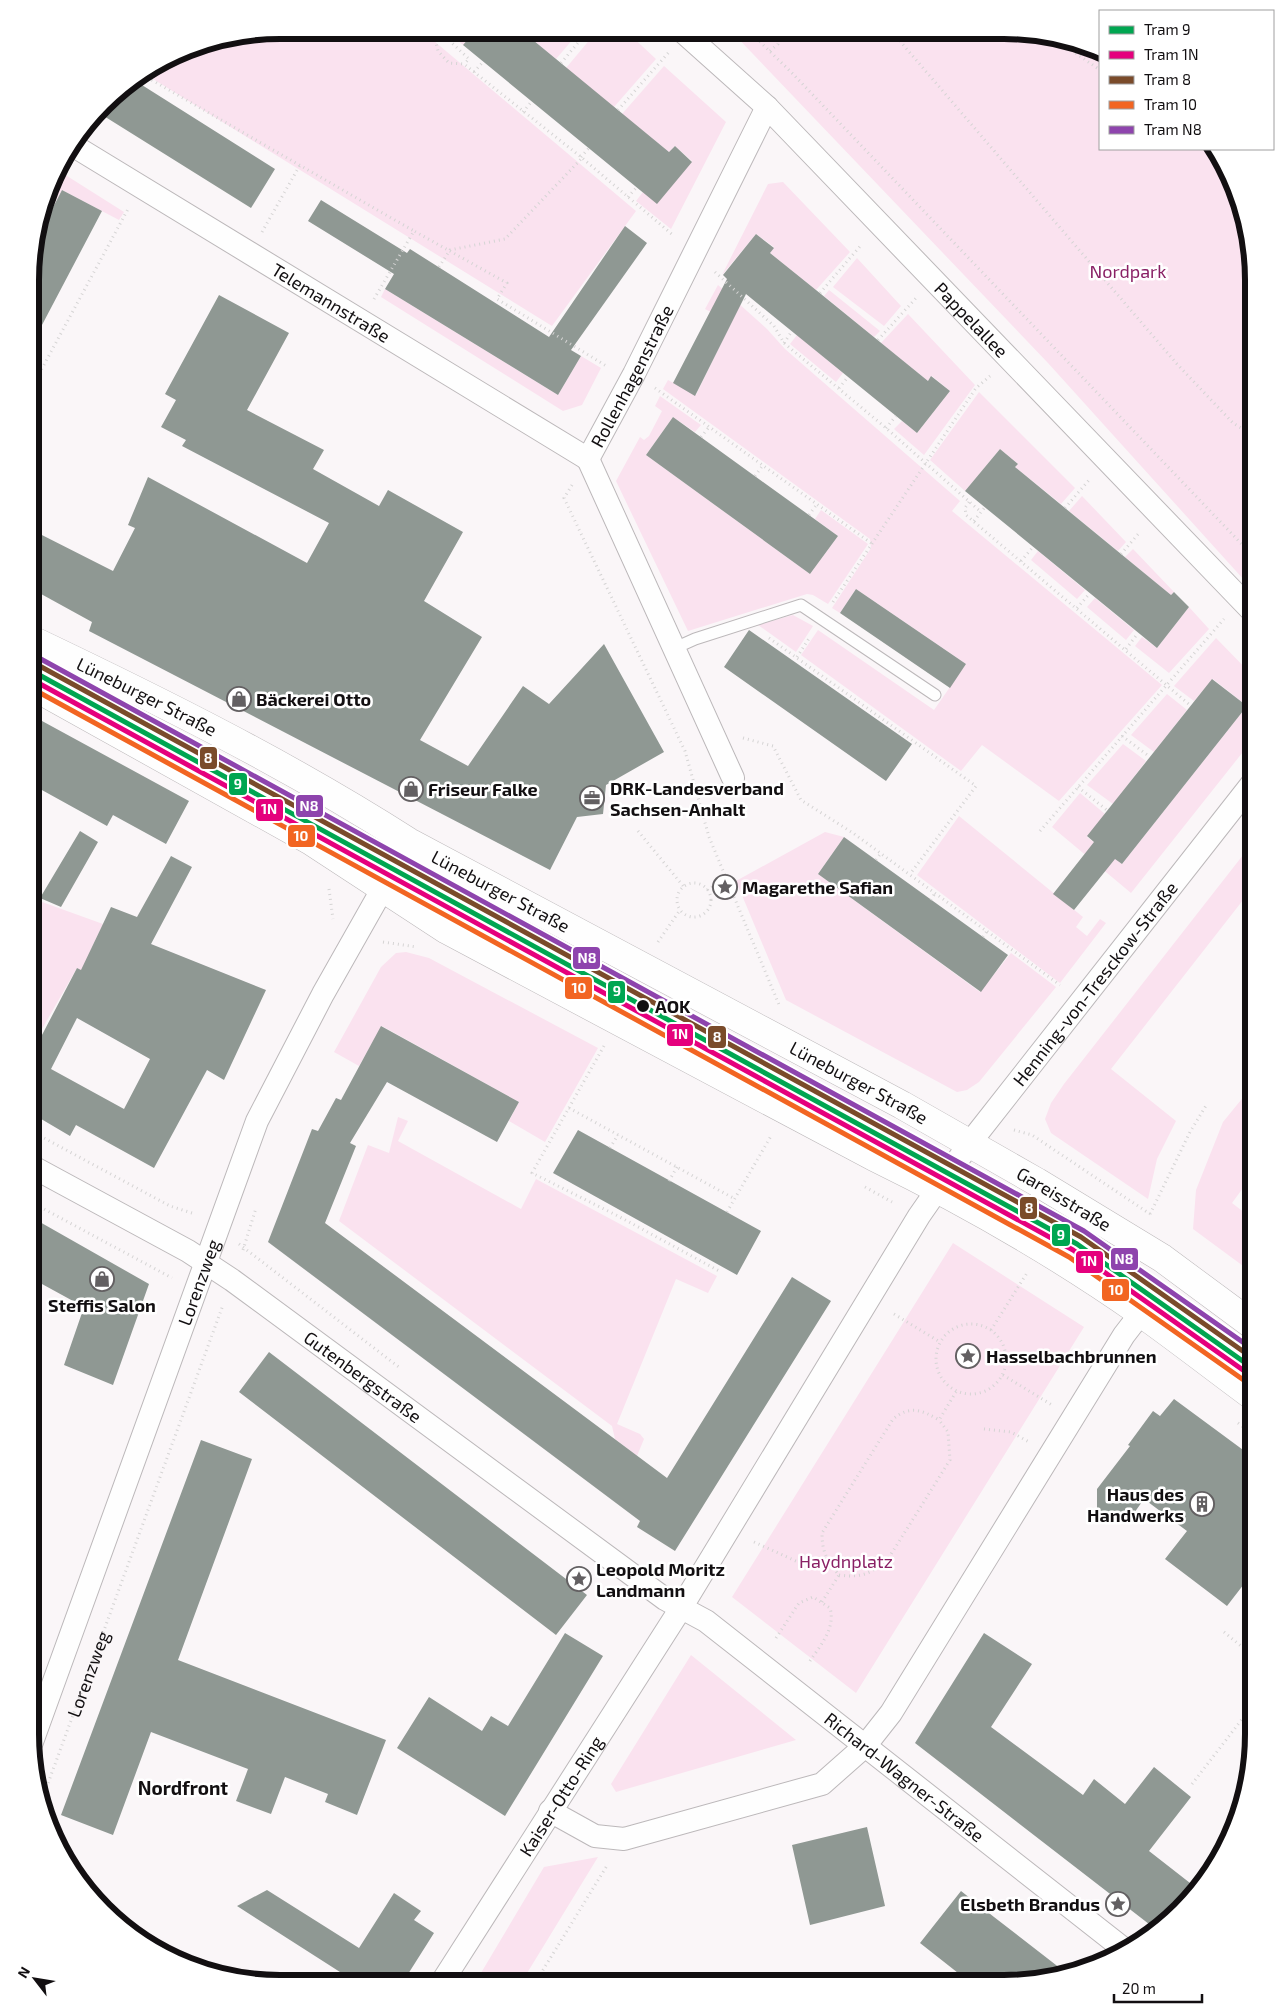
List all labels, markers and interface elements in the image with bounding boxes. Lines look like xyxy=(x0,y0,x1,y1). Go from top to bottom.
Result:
legend xyxy=(1099,10,1274,150)
text: Tram 9 xyxy=(1144,20,1191,38)
text: Tram 1N xyxy=(1144,45,1199,63)
text: Tram 8 xyxy=(1144,70,1191,88)
text: Tram 10 xyxy=(1144,95,1197,113)
text: Tram N8 xyxy=(1144,120,1202,138)
street label: Telemannstraße xyxy=(268,258,394,347)
park label: Nordpark xyxy=(1090,260,1166,282)
street label: Pappelallee xyxy=(930,277,1013,362)
street label: Rollenhagenstraße xyxy=(586,301,678,451)
street label: Lüneburger Straße xyxy=(73,652,221,741)
shop icon: Bäckerei Otto xyxy=(226,686,252,712)
place label: Bäckerei Otto xyxy=(256,688,371,710)
line badge: 8 xyxy=(199,746,218,770)
text: 8 xyxy=(204,749,212,766)
line badge: 9 xyxy=(228,772,248,796)
text: 9 xyxy=(234,775,242,792)
shop icon: Friseur Falke xyxy=(398,776,424,802)
place label: DRK-Landesverband Sachsen-Anhalt xyxy=(610,777,784,820)
place label: Friseur Falke xyxy=(428,778,538,800)
office icon: DRK-Landesverband Sachsen-Anhalt xyxy=(579,785,605,811)
line badge: N8 xyxy=(295,794,324,818)
text: N8 xyxy=(300,797,318,814)
line badge: 1N xyxy=(255,798,284,822)
text: 1N xyxy=(261,800,277,817)
line badge: 10 xyxy=(287,824,316,848)
text: 10 xyxy=(294,827,309,844)
street label: Lüneburger Straße xyxy=(428,845,574,937)
place icon: Magarethe Safian xyxy=(712,874,738,900)
place label: Magarethe Safian xyxy=(742,876,893,898)
street label: Henning-von-Tresckow-Straße xyxy=(1008,877,1182,1090)
line badge: N8 xyxy=(572,946,601,970)
text: N8 xyxy=(578,949,596,966)
line badge: 10 xyxy=(564,976,593,1000)
text: 10 xyxy=(572,979,587,996)
line badge: 9 xyxy=(607,980,626,1004)
text: 9 xyxy=(613,982,621,999)
place label: AOK xyxy=(655,995,691,1017)
marker: AOK xyxy=(635,998,651,1014)
line badge: 1N xyxy=(666,1023,694,1047)
text: 1N xyxy=(672,1025,688,1042)
line badge: 8 xyxy=(707,1025,727,1049)
text: 8 xyxy=(713,1028,721,1045)
street label: Lüneburger Straße xyxy=(786,1036,932,1128)
street label: Gareisstraße xyxy=(1013,1162,1115,1236)
line badge: 8 xyxy=(1019,1196,1038,1220)
text: 8 xyxy=(1025,1199,1033,1216)
line badge: 9 xyxy=(1051,1223,1071,1247)
text: 9 xyxy=(1057,1226,1065,1243)
street label: Lorenzweg xyxy=(173,1236,224,1328)
line badge: N8 xyxy=(1110,1247,1139,1271)
line badge: 1N xyxy=(1075,1250,1104,1274)
text: N8 xyxy=(1115,1250,1133,1267)
text: 1N xyxy=(1081,1252,1097,1269)
shop icon: Steffis Salon xyxy=(89,1266,115,1292)
line badge: 10 xyxy=(1101,1278,1130,1302)
text: 10 xyxy=(1109,1281,1124,1298)
place label: Steffis Salon xyxy=(48,1294,156,1316)
street label: Gutenbergstraße xyxy=(300,1326,426,1427)
place icon: Hasselbachbrunnen xyxy=(955,1343,981,1369)
place label: Hasselbachbrunnen xyxy=(986,1345,1156,1367)
place label: Haus des Handwerks xyxy=(1087,1483,1184,1526)
building icon: Haus des Handwerks xyxy=(1189,1491,1215,1517)
park label: Haydnplatz xyxy=(799,1550,893,1572)
place label: Leopold Moritz Landmann xyxy=(596,1558,725,1601)
place icon: Leopold Moritz Landmann xyxy=(566,1566,592,1592)
street label: Lorenzweg xyxy=(62,1628,114,1720)
street label: Richard-Wagner-Straße xyxy=(820,1707,989,1846)
street label: Kaiser-Otto-Ring xyxy=(514,1732,608,1860)
district label: Nordfront xyxy=(138,1776,228,1799)
place icon: Elsbeth Brandus xyxy=(1105,1891,1131,1917)
place label: Elsbeth Brandus xyxy=(960,1893,1100,1915)
north arrow xyxy=(10,1954,60,2004)
text: N xyxy=(14,1963,33,1981)
scale bar xyxy=(1114,1972,1202,2004)
text: 20 m xyxy=(1122,1979,1156,1997)

